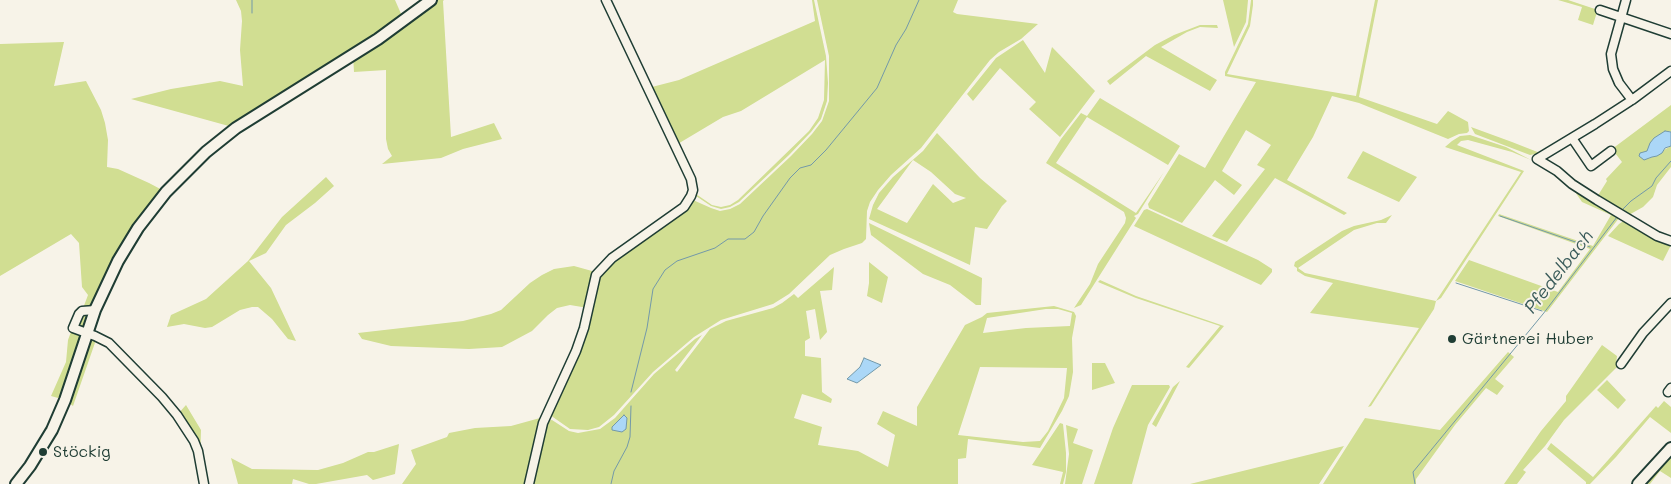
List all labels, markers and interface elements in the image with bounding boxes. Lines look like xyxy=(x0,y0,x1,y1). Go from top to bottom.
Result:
water label: Pfedelbach xyxy=(1520,226,1598,318)
place label: Gärtnerei Huber xyxy=(1462,329,1594,349)
marker: Gärtnerei Huber xyxy=(1446,333,1458,345)
place label: Stöckig xyxy=(53,442,111,462)
marker: Stöckig xyxy=(37,446,49,458)

